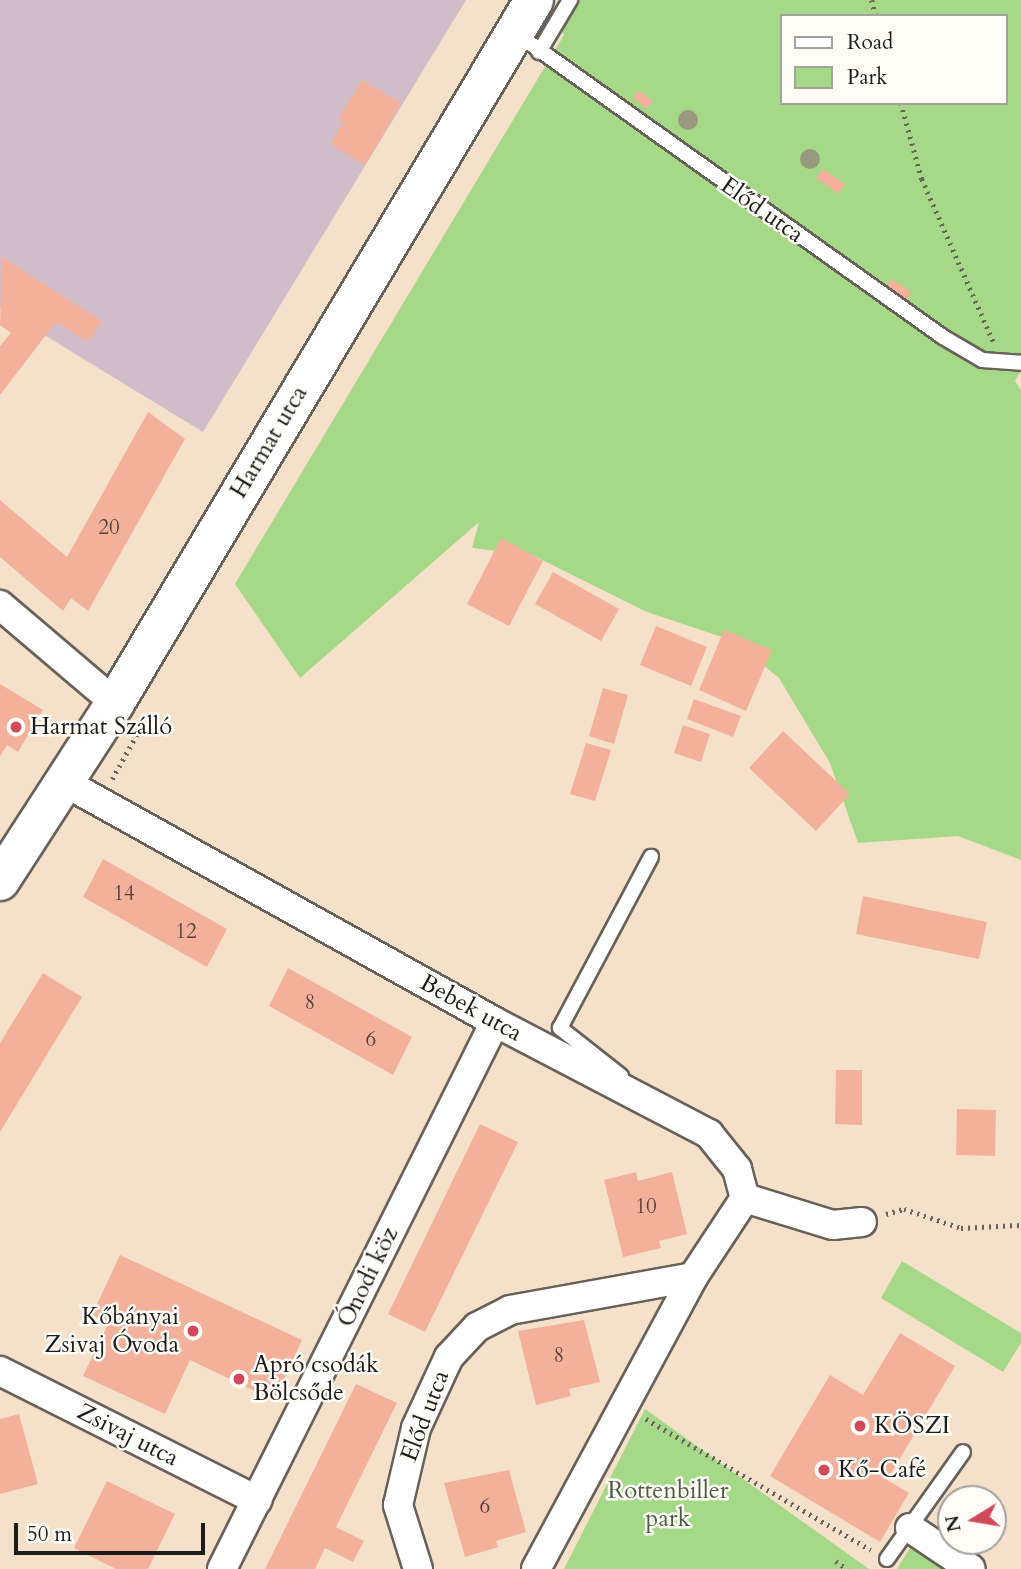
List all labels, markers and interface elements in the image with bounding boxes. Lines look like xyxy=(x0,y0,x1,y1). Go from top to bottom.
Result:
legend xyxy=(780,14,1007,105)
text: Road xyxy=(847,28,893,57)
text: Park xyxy=(847,63,887,92)
street label: Előd utca xyxy=(715,171,809,249)
street label: Harmat utca xyxy=(224,381,314,503)
house number: 20 xyxy=(98,515,120,541)
place label: Harmat Szálló xyxy=(30,713,172,741)
marker: Harmat Szálló xyxy=(8,719,24,735)
house number: 14 xyxy=(113,881,135,907)
house number: 12 xyxy=(175,919,197,945)
street label: Bebek utca xyxy=(415,968,527,1048)
house number: 8 xyxy=(305,990,315,1016)
house number: 6 xyxy=(366,1027,376,1053)
house number: 10 xyxy=(635,1194,657,1220)
street label: Ónodi köz xyxy=(331,1222,405,1332)
place label: Kőbányai Zsivaj Óvoda xyxy=(44,1303,179,1359)
marker: Kőbányai Zsivaj Óvoda xyxy=(185,1323,201,1339)
house number: 8 xyxy=(554,1343,564,1369)
place label: Apró csodák Bölcsőde xyxy=(253,1351,379,1407)
street label: Előd utca xyxy=(395,1366,455,1466)
marker: Apró csodák Bölcsőde xyxy=(231,1371,247,1387)
street label: Zsivaj utca xyxy=(73,1397,183,1473)
place label: KÖSZI xyxy=(874,1412,950,1440)
marker: KÖSZI xyxy=(852,1418,868,1434)
place label: Kő-Café xyxy=(838,1456,926,1484)
marker: Kő-Café xyxy=(816,1462,832,1478)
park label: Rottenbiller park xyxy=(608,1477,728,1533)
north arrow xyxy=(937,1485,1007,1555)
house number: 6 xyxy=(480,1494,490,1520)
scale bar xyxy=(18,1510,208,1554)
text: N xyxy=(939,1513,968,1534)
text: 50 m xyxy=(27,1520,72,1549)

